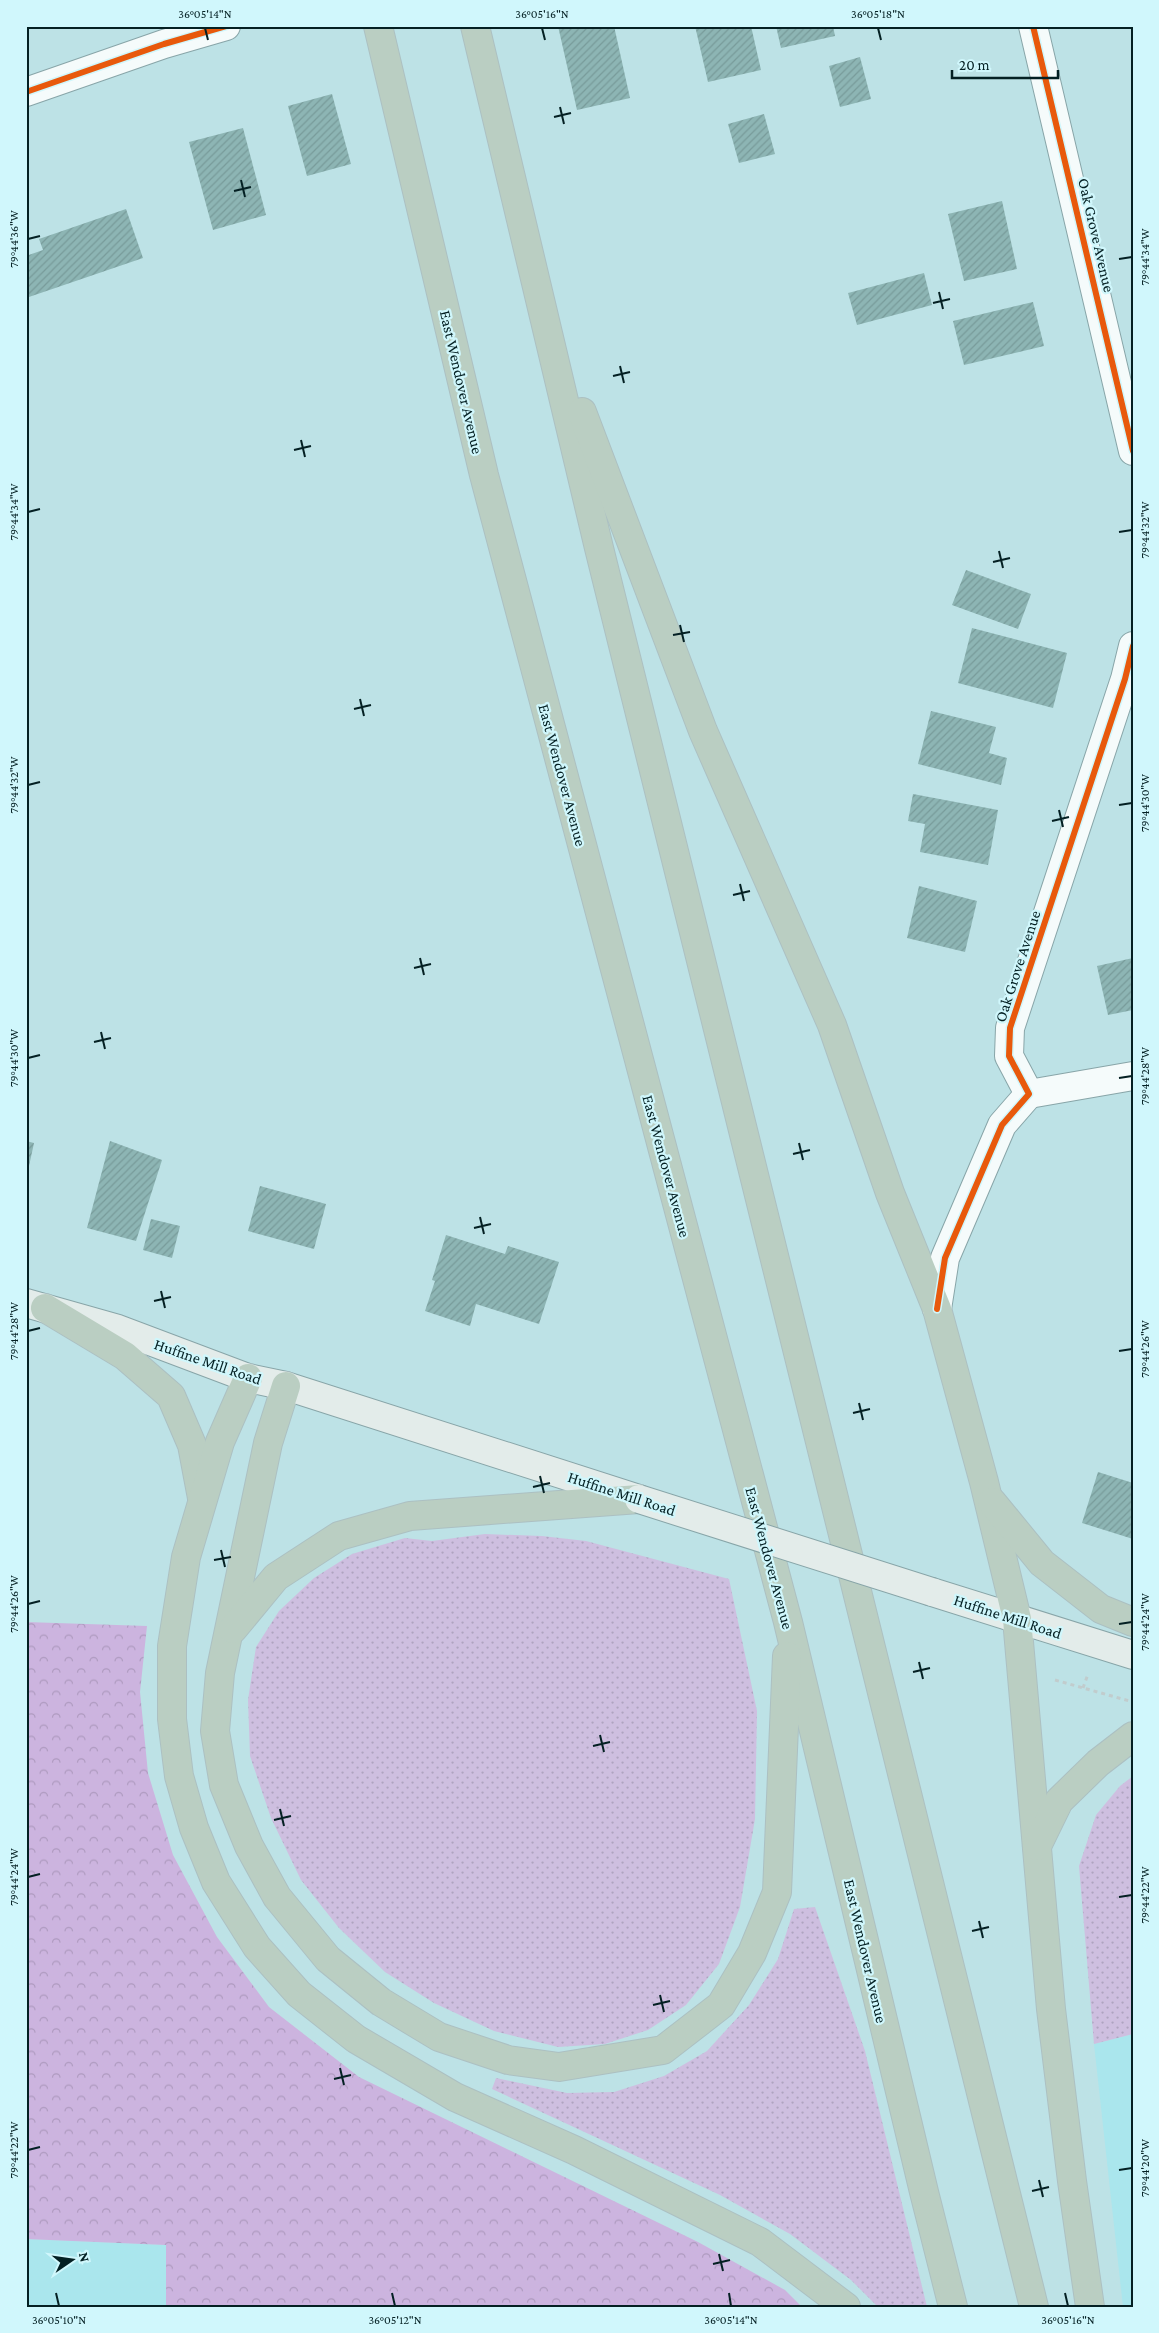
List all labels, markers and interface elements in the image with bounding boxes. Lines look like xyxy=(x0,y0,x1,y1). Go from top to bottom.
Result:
text: 36°05'14"N xyxy=(178,7,232,21)
text: 36°05'16"N xyxy=(515,7,569,21)
text: 36°05'18"N xyxy=(851,7,905,21)
scale bar xyxy=(952,48,1058,80)
text: 20 m xyxy=(959,57,990,73)
street label: Oak Grove Avenue xyxy=(1075,176,1118,294)
text: 79°44'36"W xyxy=(7,210,21,268)
text: 79°44'34"W xyxy=(1138,228,1152,286)
street label: East Wendover Avenue xyxy=(437,309,486,456)
text: 79°44'34"W xyxy=(7,483,21,541)
text: 79°44'32"W xyxy=(1138,502,1152,558)
street label: East Wendover Avenue xyxy=(535,702,590,848)
text: 79°44'32"W xyxy=(7,757,21,813)
text: 79°44'30"W xyxy=(1138,774,1152,832)
street label: Oak Grove Avenue xyxy=(991,908,1044,1024)
text: 79°44'30"W xyxy=(7,1029,21,1087)
text: 79°44'28"W xyxy=(1138,1047,1152,1105)
street label: East Wendover Avenue xyxy=(639,1093,694,1239)
text: 79°44'28"W xyxy=(7,1302,21,1360)
text: 79°44'26"W xyxy=(1138,1320,1152,1378)
street label: Huffine Mill Road xyxy=(152,1335,264,1388)
street label: Huffine Mill Road xyxy=(566,1468,678,1519)
street label: East Wendover Avenue xyxy=(742,1485,797,1631)
text: 79°44'26"W xyxy=(7,1575,21,1633)
street label: Huffine Mill Road xyxy=(952,1591,1064,1642)
text: 79°44'24"W xyxy=(1138,1593,1152,1651)
text: 79°44'24"W xyxy=(7,1848,21,1906)
text: 79°44'22"W xyxy=(1138,1866,1152,1924)
street label: East Wendover Avenue xyxy=(841,1878,890,2025)
text: 79°44'22"W xyxy=(7,2121,21,2179)
text: 79°44'20"W xyxy=(1138,2139,1152,2197)
north arrow xyxy=(48,2236,98,2286)
text: N xyxy=(76,2251,94,2264)
text: 36°05'10"N xyxy=(32,2313,86,2327)
text: 36°05'12"N xyxy=(368,2313,422,2327)
text: 36°05'14"N xyxy=(704,2313,758,2327)
text: 36°05'16"N xyxy=(1041,2313,1095,2327)

